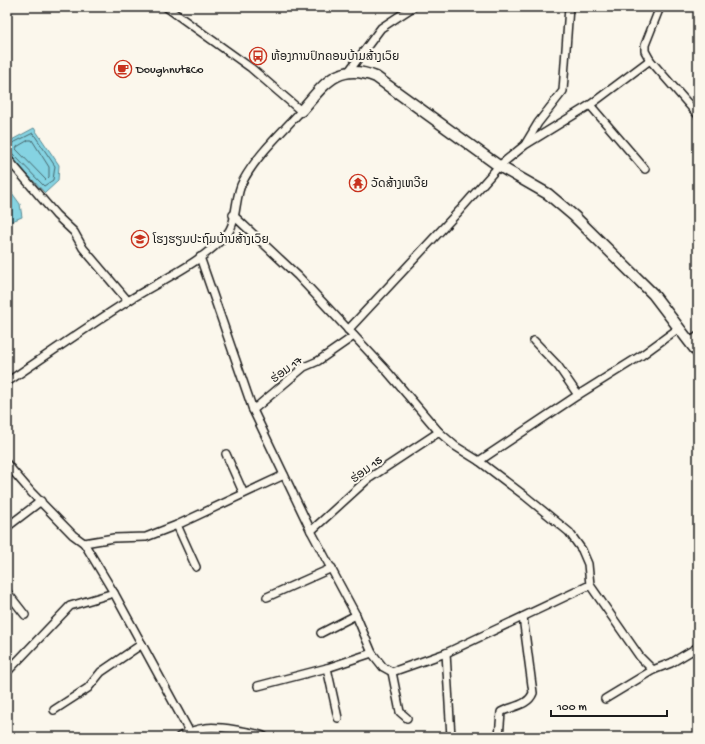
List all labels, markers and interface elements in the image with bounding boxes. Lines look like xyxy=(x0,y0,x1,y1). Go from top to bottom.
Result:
bus stop icon: ຫ້ອງການປົກຄອນບ້າມສ້າງເວົຍ xyxy=(248,46,268,66)
place label: ຫ້ອງການປົກຄອນບ້າມສ້າງເວົຍ xyxy=(271,49,399,65)
cafe icon: Doughnut&Co xyxy=(113,59,133,79)
place label: Doughnut&Co xyxy=(135,64,203,78)
temple icon: ວັດສ້າງເຫວີຍ xyxy=(348,173,368,193)
place label: ວັດສ້າງເຫວີຍ xyxy=(371,176,428,192)
school or university icon: ໂຮງຮຽນປະຖົມບ້ານສ້າງເວົຍ xyxy=(130,229,150,249)
place label: ໂຮງຮຽນປະຖົມບ້ານສ້າງເວົຍ xyxy=(152,232,269,248)
street label: ຮ່ອມ 17 xyxy=(267,352,306,387)
street label: ຮ່ອມ 15 xyxy=(347,453,386,487)
scale bar xyxy=(551,692,667,718)
text: 100 m xyxy=(556,701,587,715)

